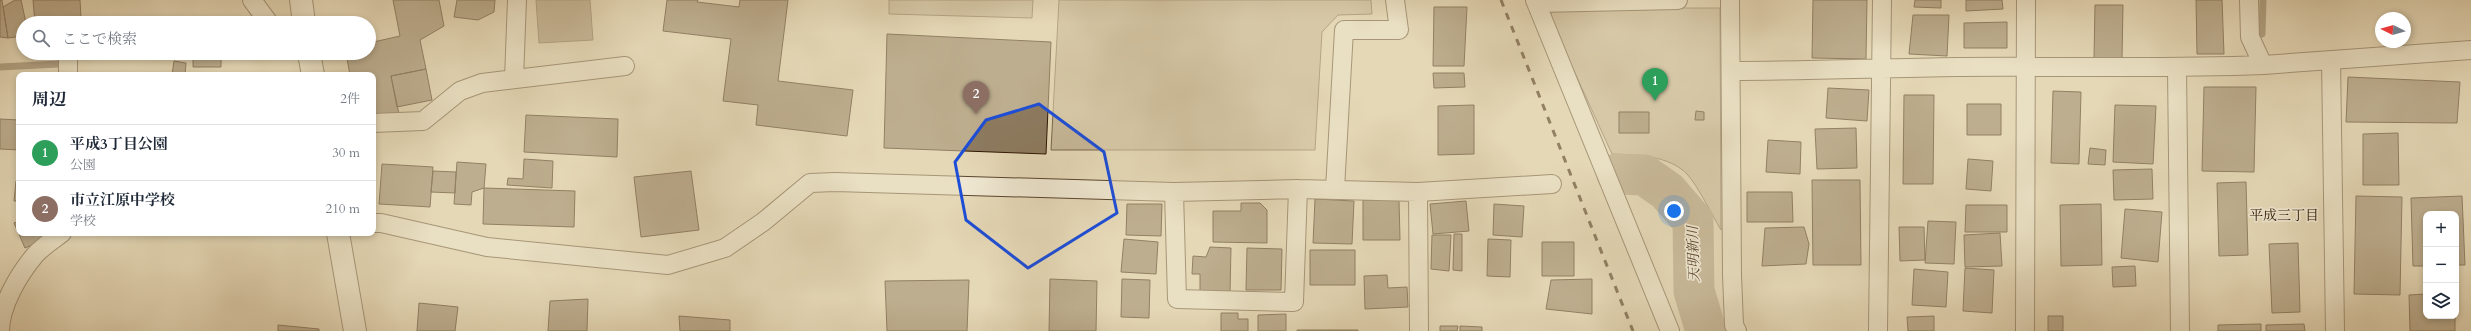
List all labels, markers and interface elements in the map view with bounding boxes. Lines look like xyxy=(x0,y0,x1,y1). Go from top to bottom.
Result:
north arrow xyxy=(2375,12,2411,48)
search box xyxy=(16,16,376,60)
icon: search xyxy=(30,27,52,49)
text: ここで検索 xyxy=(62,29,137,49)
pin: 1 xyxy=(1642,68,1668,101)
pin: 2 xyxy=(963,81,989,114)
text: 周辺 xyxy=(32,88,66,111)
text: 2件 xyxy=(340,90,360,108)
text: 平成3丁目公園 xyxy=(70,134,168,154)
text: 1 xyxy=(42,144,48,162)
text: 30 m xyxy=(332,144,360,162)
text: 公園 xyxy=(70,156,96,174)
text: 市立江原中学校 xyxy=(70,190,175,210)
text: 2 xyxy=(42,200,48,218)
text: 210 m xyxy=(326,200,360,218)
your location xyxy=(1664,201,1684,221)
district label: 平成三丁目 xyxy=(2249,206,2319,225)
map controls xyxy=(2423,211,2459,319)
button: + xyxy=(2423,211,2459,247)
text: 学校 xyxy=(70,212,96,230)
water label: 天明新川 xyxy=(1683,224,1704,282)
button: − xyxy=(2423,247,2459,283)
button: layers xyxy=(2423,283,2459,319)

